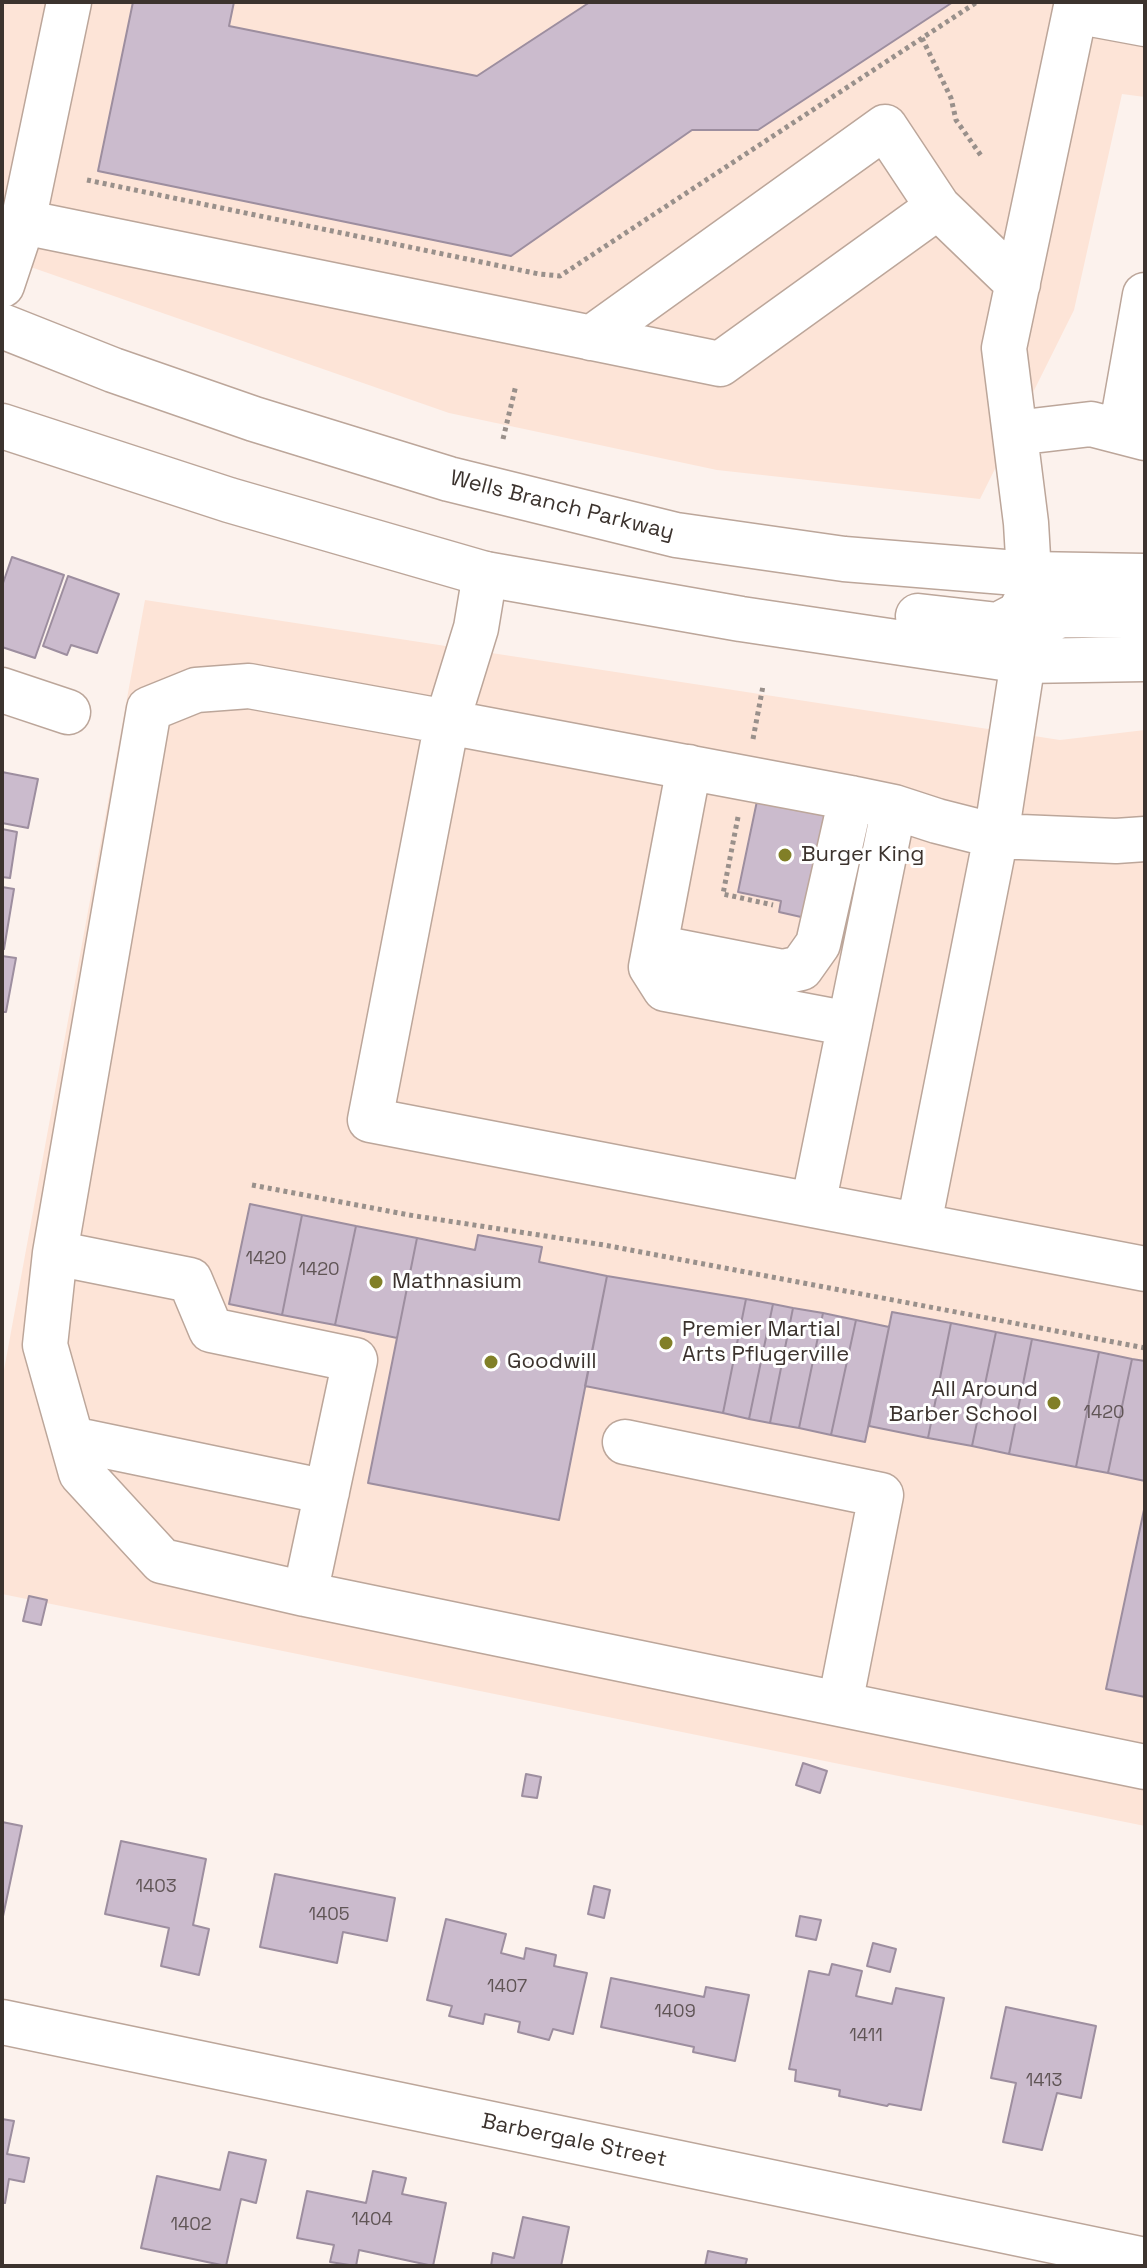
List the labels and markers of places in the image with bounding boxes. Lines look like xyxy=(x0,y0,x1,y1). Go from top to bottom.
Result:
place label: Burger King xyxy=(801,842,924,868)
marker: Burger King xyxy=(776,846,794,864)
place label: Mathnasium xyxy=(392,1269,522,1295)
marker: Mathnasium xyxy=(367,1273,385,1291)
place label: Premier Martial Arts Pflugerville xyxy=(682,1317,849,1368)
marker: Premier Martial Arts Pflugerville xyxy=(657,1334,675,1352)
place label: Goodwill xyxy=(507,1349,597,1375)
marker: Goodwill xyxy=(482,1353,500,1371)
place label: All Around Barber School xyxy=(889,1377,1038,1428)
marker: All Around Barber School xyxy=(1045,1394,1063,1412)

